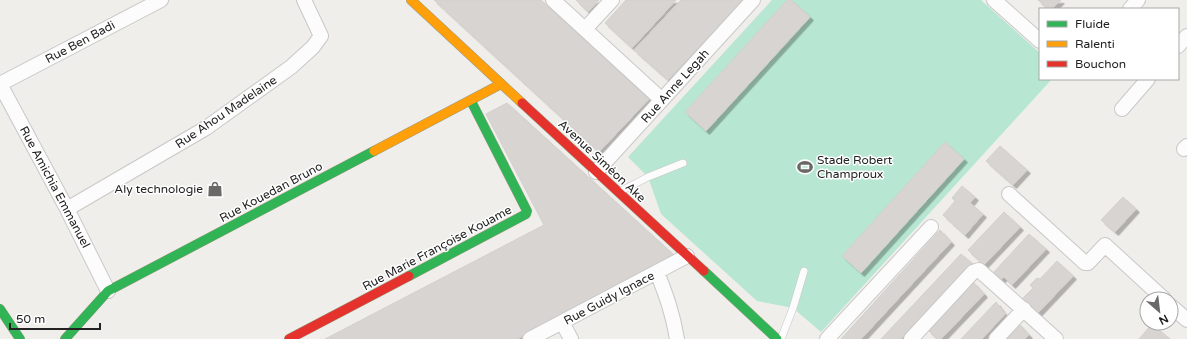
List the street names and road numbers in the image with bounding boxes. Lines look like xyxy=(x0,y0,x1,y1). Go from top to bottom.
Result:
street label: Rue Ben Badi xyxy=(43,18,117,66)
street label: Rue Anne Legah xyxy=(638,46,712,126)
street label: Rue Ahou Madelaine xyxy=(173,73,279,151)
street label: Avenue Siméon Ake xyxy=(556,117,649,205)
street label: Rue Amichia Emmanuel xyxy=(17,124,93,250)
street label: Rue Kouedan Bruno xyxy=(217,159,325,225)
street label: Rue Marie Françoise Kouame xyxy=(360,203,514,293)
street label: Rue Guidy Ignace xyxy=(561,268,657,328)

